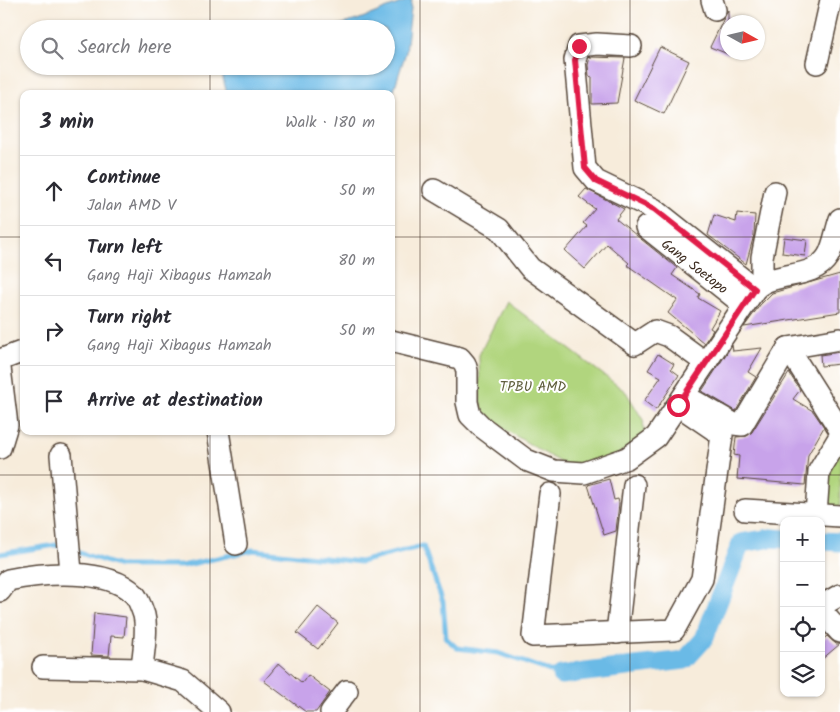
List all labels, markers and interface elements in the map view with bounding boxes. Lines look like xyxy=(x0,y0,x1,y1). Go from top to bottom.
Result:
north arrow xyxy=(720,15,765,60)
search box xyxy=(20,20,395,75)
text: Search here xyxy=(78,33,172,63)
icon: search xyxy=(38,34,66,62)
route end xyxy=(568,35,591,58)
text: 3 min xyxy=(40,106,94,139)
text: Walk · 180 m xyxy=(285,110,375,135)
text: Continue xyxy=(87,163,160,193)
icon: ahead xyxy=(40,177,68,205)
text: 50 m xyxy=(339,178,375,203)
text: Jalan AMD V xyxy=(87,193,176,218)
text: Turn left xyxy=(87,233,162,263)
street label: Gang Soetopo xyxy=(656,234,733,300)
icon: left xyxy=(40,247,68,275)
text: 80 m xyxy=(338,248,375,273)
text: Gang Haji Xibagus Hamzah xyxy=(87,263,272,288)
text: Turn right xyxy=(87,303,172,333)
icon: right xyxy=(40,317,68,345)
text: 50 m xyxy=(339,318,375,343)
text: Gang Haji Xibagus Hamzah xyxy=(87,333,272,358)
park label: TPBU AMD xyxy=(500,376,566,398)
text: Arrive at destination xyxy=(87,386,263,416)
icon: arrive xyxy=(40,387,68,415)
route start xyxy=(667,394,690,417)
map controls xyxy=(780,517,825,697)
button: + xyxy=(780,517,825,562)
button: − xyxy=(780,562,825,607)
button: locate xyxy=(780,607,825,652)
button: layers xyxy=(780,652,825,697)

